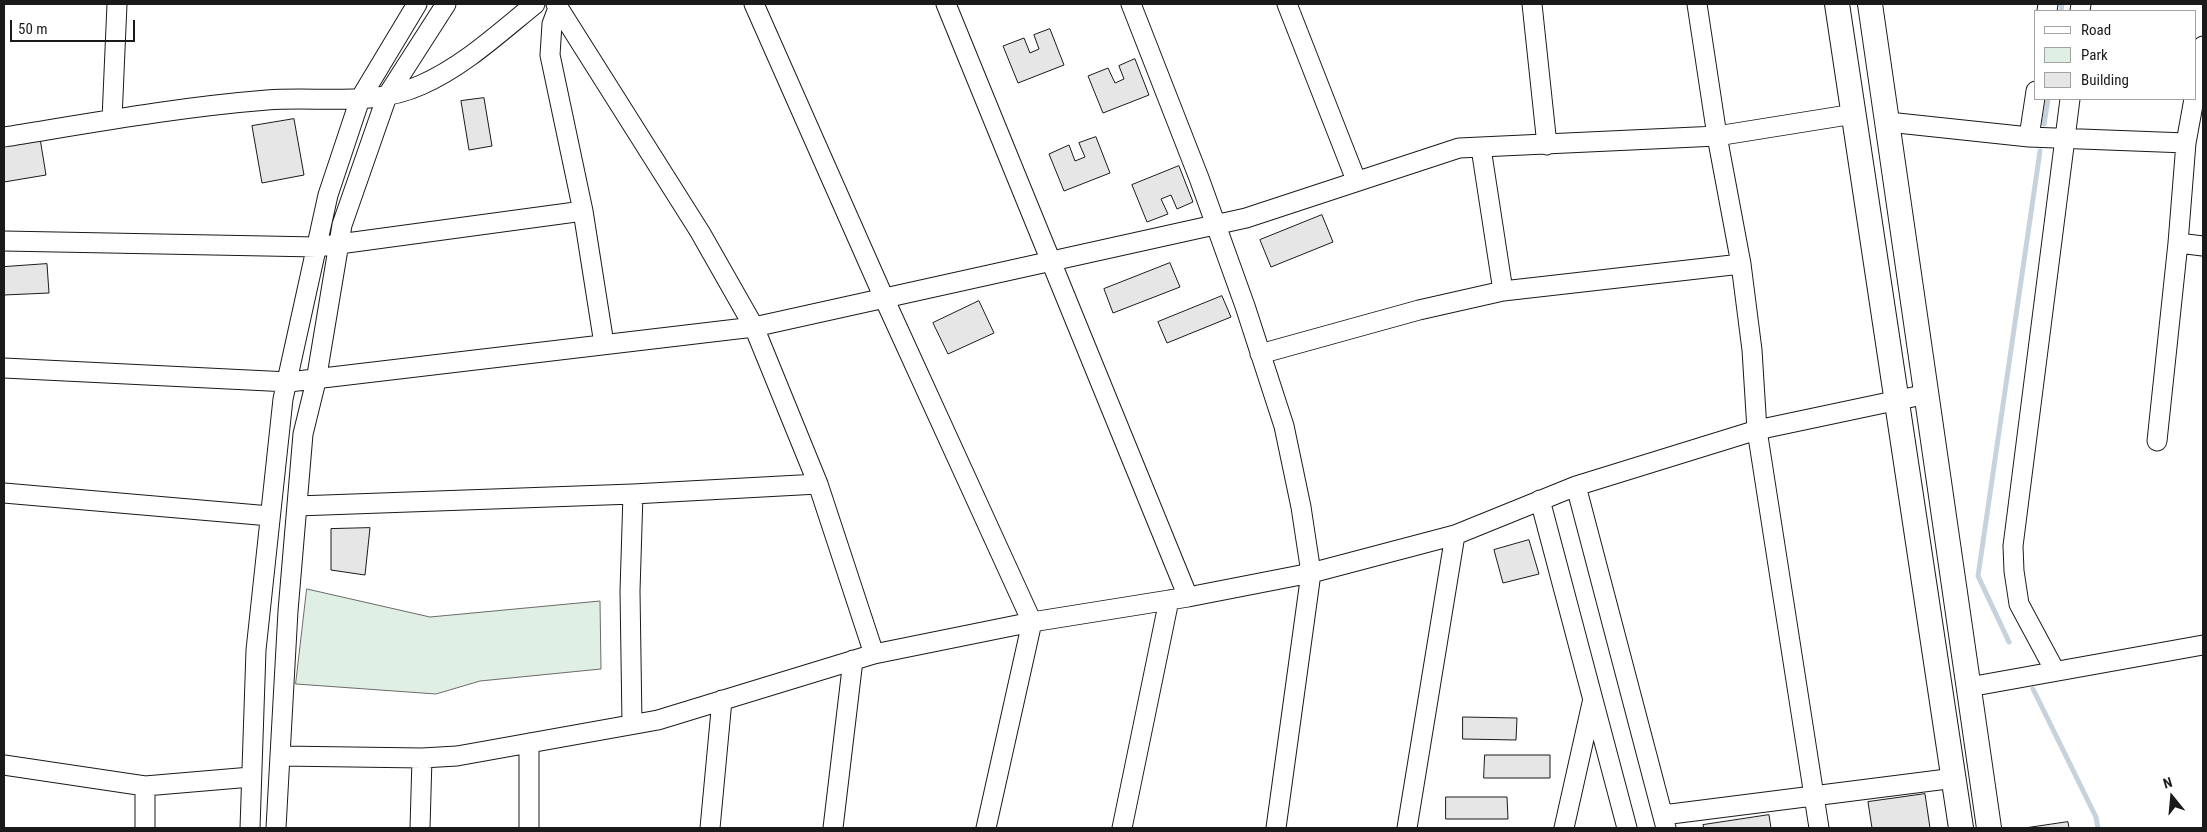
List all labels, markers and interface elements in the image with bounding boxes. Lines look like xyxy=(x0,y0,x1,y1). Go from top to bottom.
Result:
scale bar xyxy=(12,10,138,42)
legend xyxy=(2034,10,2197,100)
text: 50 m xyxy=(18,20,48,38)
text: Road xyxy=(2081,21,2111,39)
text: Park xyxy=(2081,46,2108,64)
text: Building xyxy=(2081,71,2129,89)
north arrow xyxy=(2147,772,2197,822)
text: N xyxy=(2161,774,2174,792)

